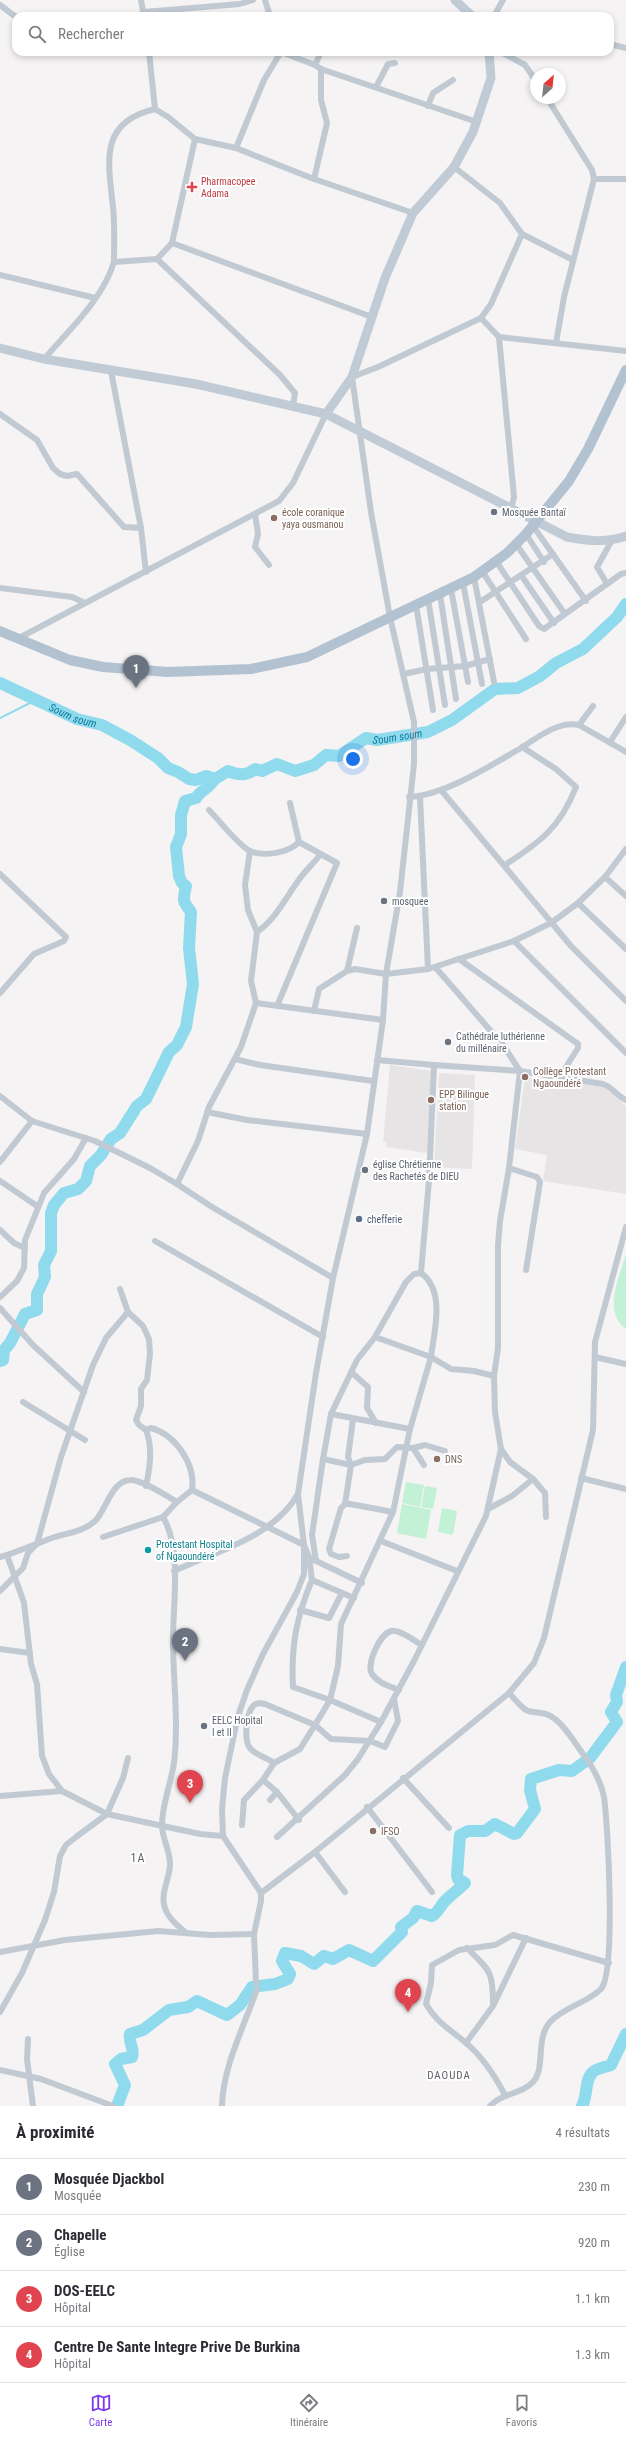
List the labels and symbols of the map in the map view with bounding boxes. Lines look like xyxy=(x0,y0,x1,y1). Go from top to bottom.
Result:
north arrow xyxy=(530,68,566,104)
place label: Pharmacopee Adama xyxy=(201,176,256,199)
marker: Pharmacopee Adama xyxy=(186,181,198,193)
place label: école coranique yaya ousmanou xyxy=(282,507,345,530)
marker: Mosquée Bantaï xyxy=(489,507,499,517)
place label: Mosquée Bantaï xyxy=(502,507,566,518)
marker: école coranique yaya ousmanou xyxy=(269,513,279,523)
pin: 1 xyxy=(123,655,149,688)
water label: Soum soum xyxy=(47,700,98,730)
water label: Soum soum xyxy=(372,726,423,747)
your location xyxy=(343,749,363,769)
marker: mosquee xyxy=(379,896,389,906)
place label: mosquee xyxy=(392,896,429,907)
place label: Cathédrale luthérienne du millénaire xyxy=(456,1031,545,1054)
marker: Cathédrale luthérienne du millénaire xyxy=(443,1037,453,1047)
place label: Collège Protestant Ngaoundéré xyxy=(533,1066,606,1089)
marker: Collège Protestant Ngaoundéré xyxy=(520,1072,530,1082)
place label: EPP Bilingue station xyxy=(439,1089,489,1112)
marker: EPP Bilingue station xyxy=(426,1095,436,1105)
place label: église Chrétienne des Rachetés de DIEU xyxy=(373,1159,459,1182)
marker: église Chrétienne des Rachetés de DIEU xyxy=(360,1165,370,1175)
marker: chefferie xyxy=(354,1214,364,1224)
place label: chefferie xyxy=(367,1214,402,1225)
marker: DNS xyxy=(432,1454,442,1464)
place label: DNS xyxy=(445,1454,462,1465)
place label: Protestant Hospital of Ngaoundéré xyxy=(156,1539,233,1562)
marker: Protestant Hospital of Ngaoundéré xyxy=(143,1545,153,1555)
pin: 2 xyxy=(172,1628,198,1661)
place label: EELC Hopital I et II xyxy=(212,1715,263,1738)
marker: EELC Hopital I et II xyxy=(199,1721,209,1731)
pin: 3 xyxy=(177,1770,203,1803)
marker: IFSO xyxy=(368,1826,378,1836)
place label: IFSO xyxy=(381,1826,400,1837)
district label: 1A xyxy=(131,1851,145,1865)
pin: 4 xyxy=(395,1979,421,2012)
district label: DAOUDA xyxy=(427,2069,471,2082)

